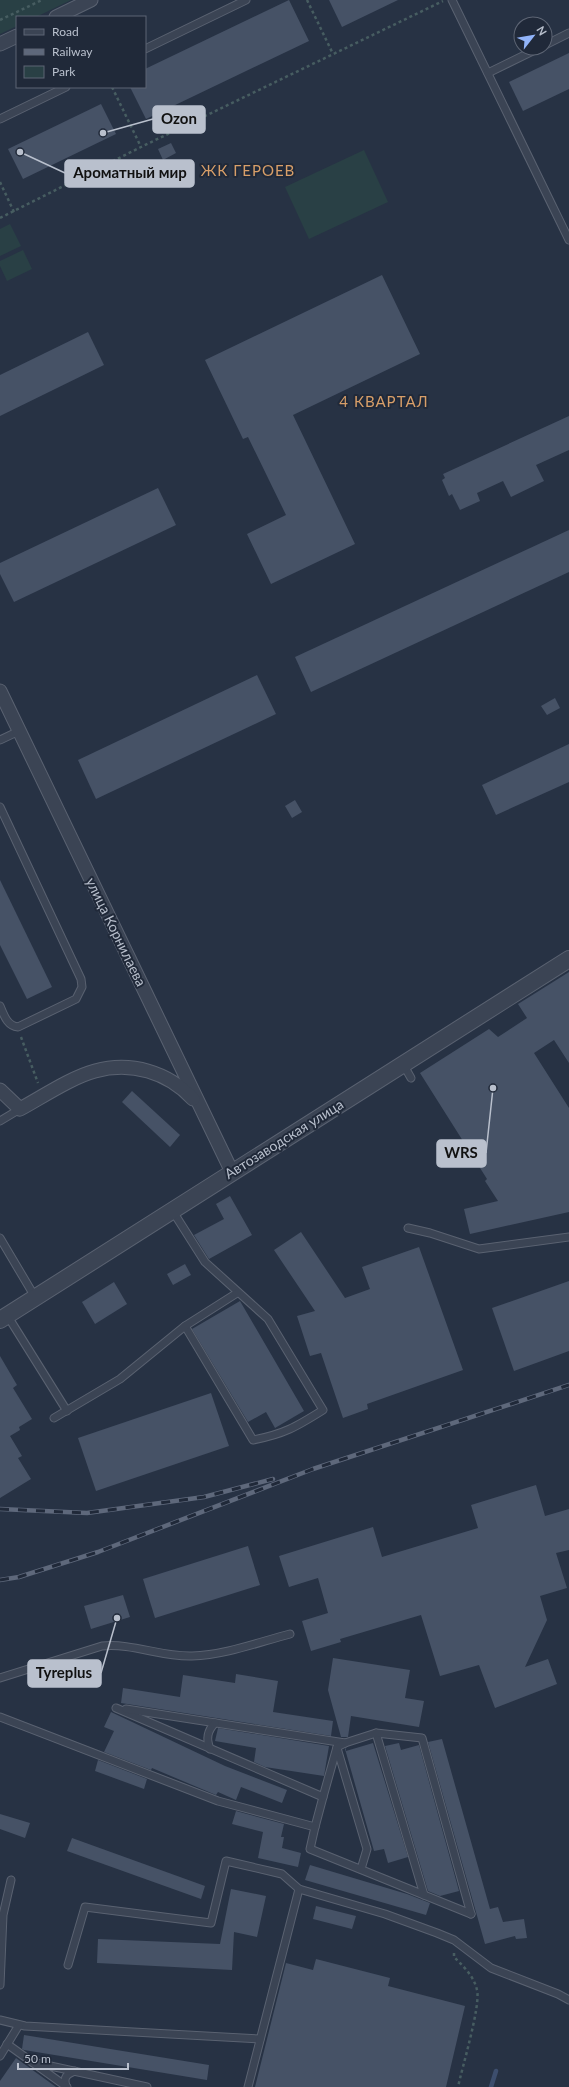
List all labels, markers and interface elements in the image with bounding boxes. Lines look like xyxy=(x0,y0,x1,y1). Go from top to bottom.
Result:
legend xyxy=(16,16,146,88)
north arrow xyxy=(513,16,553,56)
text: Road xyxy=(52,24,79,39)
text: N xyxy=(534,24,550,38)
text: Railway xyxy=(52,44,93,59)
text: Park xyxy=(52,64,76,79)
callout: Ozon xyxy=(153,106,205,133)
text: Ozon xyxy=(161,109,197,127)
callout: Ароматный мир xyxy=(65,160,194,187)
district label: ЖК ГЕРОЕВ xyxy=(201,161,295,179)
text: Ароматный мир xyxy=(72,163,187,181)
district label: 4 КВАРТАЛ xyxy=(339,392,429,410)
street label: улица Корнилаева xyxy=(83,875,150,989)
street label: Автозаводская улица xyxy=(221,1095,346,1182)
callout: WRS xyxy=(437,1140,486,1167)
text: WRS xyxy=(444,1143,478,1161)
callout: Tyreplus xyxy=(28,1660,101,1687)
text: Tyreplus xyxy=(36,1663,93,1681)
scale bar xyxy=(18,2045,128,2071)
text: 50 m xyxy=(24,2051,51,2066)

